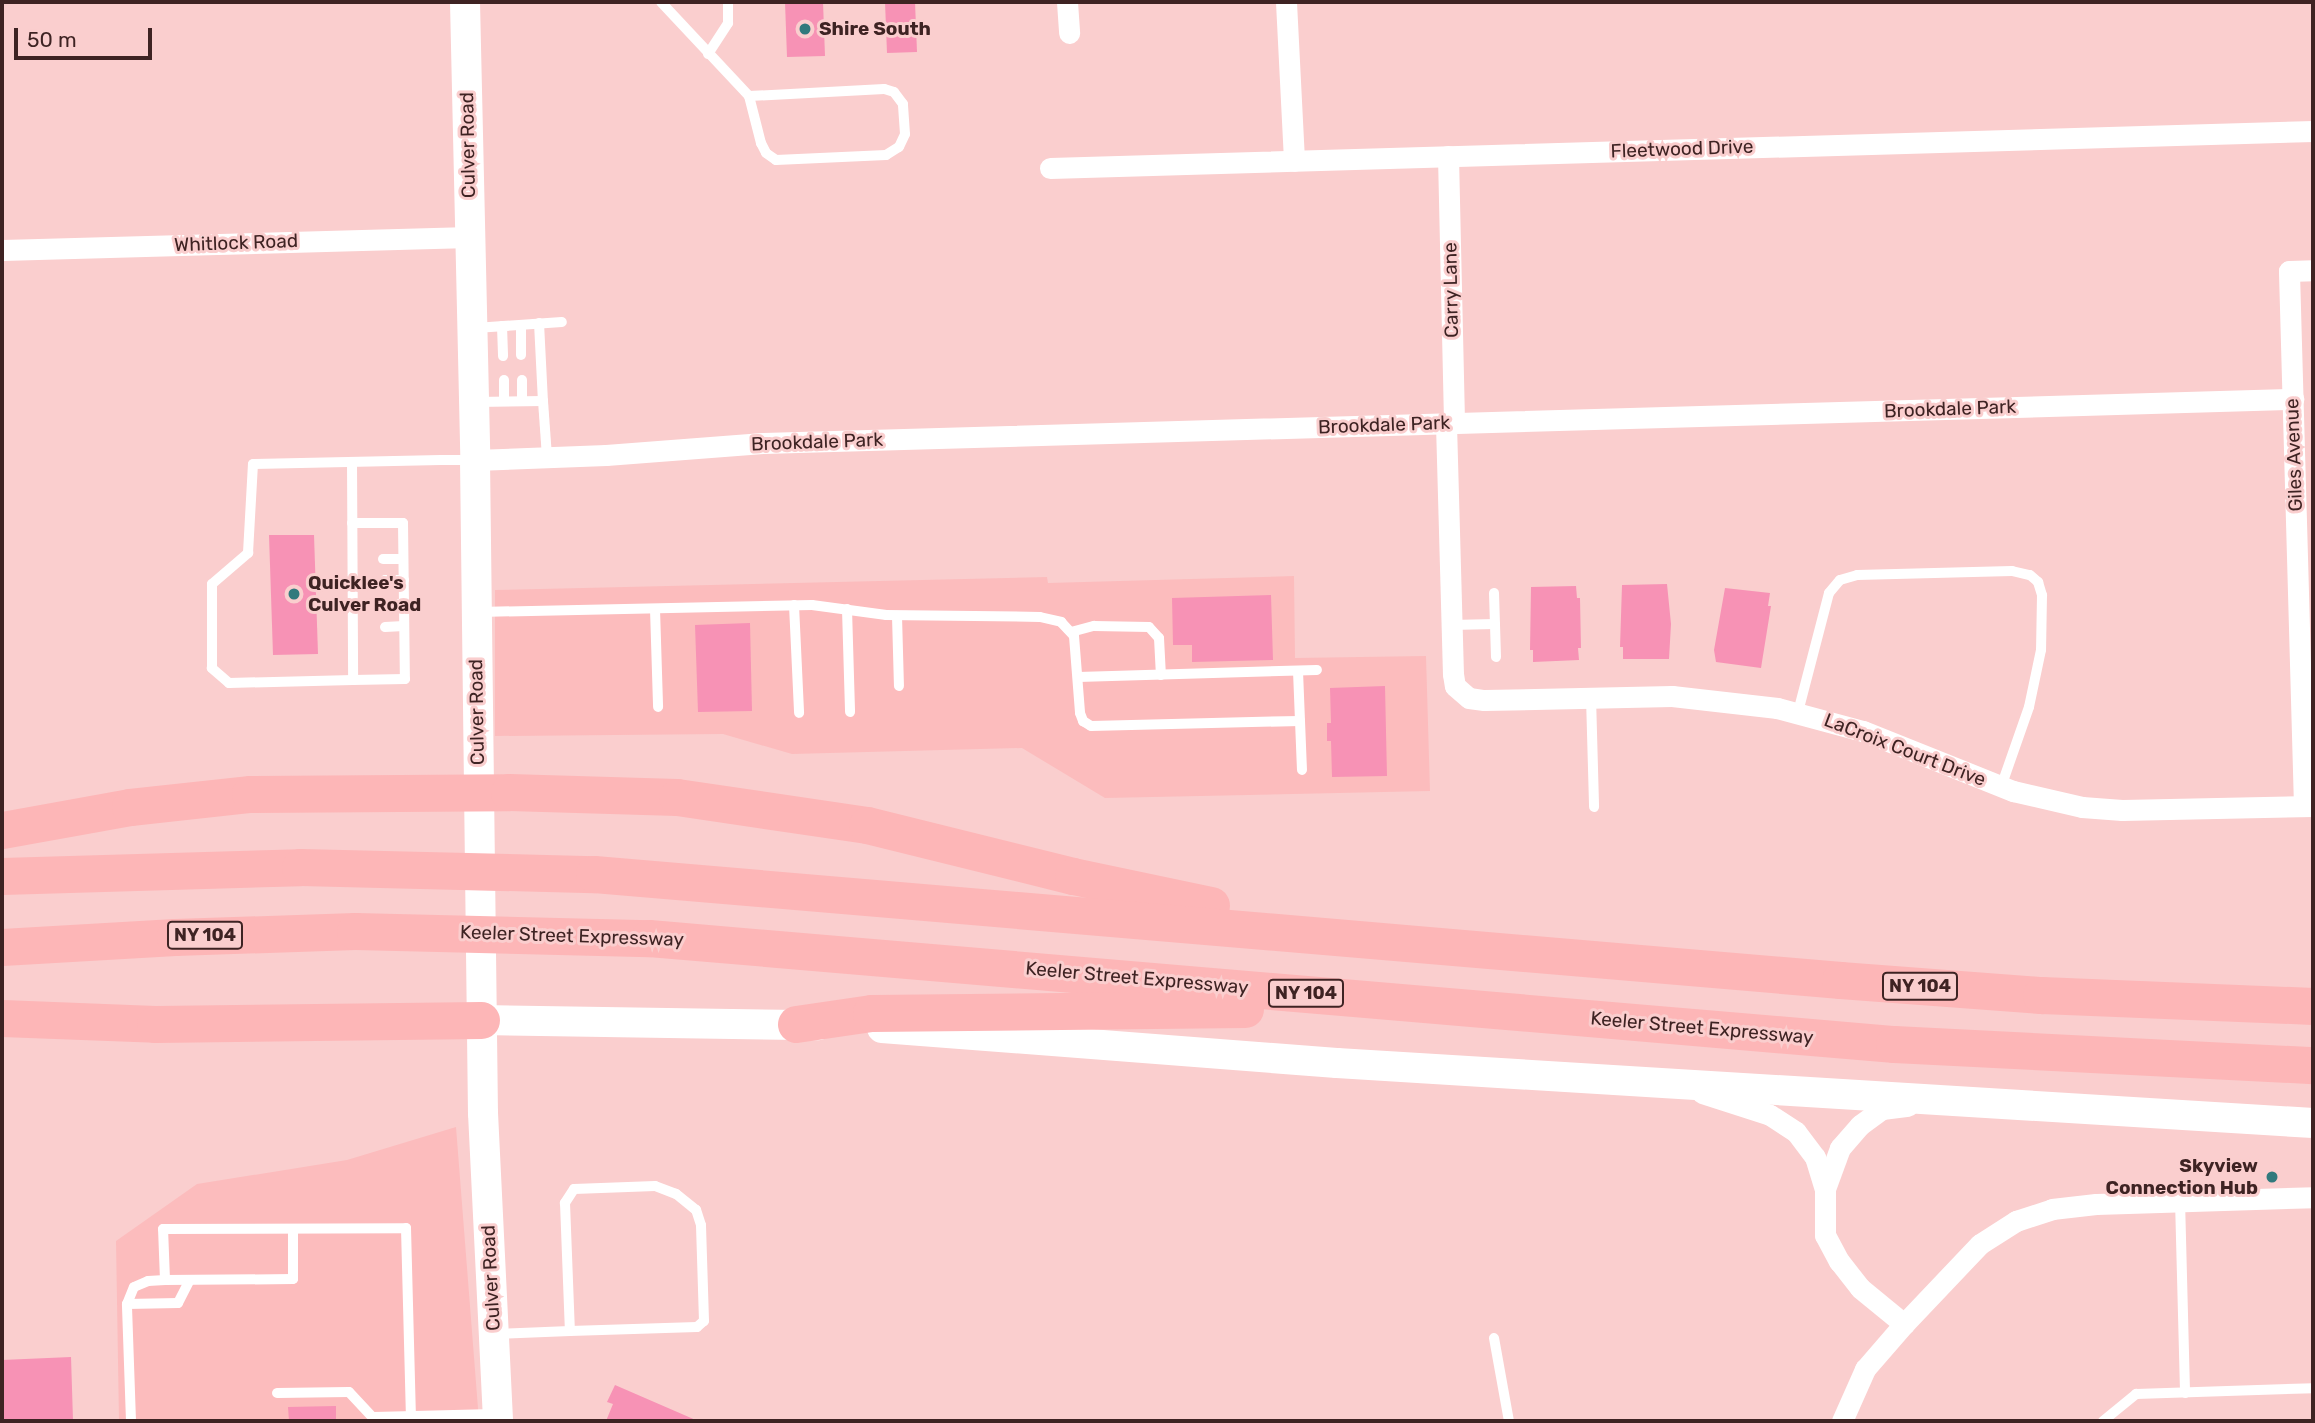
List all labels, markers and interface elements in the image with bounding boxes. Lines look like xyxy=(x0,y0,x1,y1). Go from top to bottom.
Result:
scale bar xyxy=(18,14,156,58)
place label: Shire South xyxy=(819,18,931,40)
marker: Shire South xyxy=(797,21,813,37)
text: 50 m xyxy=(27,27,77,52)
street label: Culver Road xyxy=(456,92,480,198)
street label: Fleetwood Drive xyxy=(1610,135,1754,163)
street label: Whitlock Road xyxy=(173,229,299,257)
street label: Carry Lane xyxy=(1439,242,1463,338)
street label: Brookdale Park xyxy=(1884,395,2016,423)
street label: Giles Avenue xyxy=(2281,398,2307,512)
street label: Brookdale Park xyxy=(1318,411,1450,439)
street label: Brookdale Park xyxy=(751,428,883,456)
place label: Quicklee's Culver Road xyxy=(308,572,422,616)
marker: Quicklee's Culver Road xyxy=(286,586,302,602)
street label: Culver Road xyxy=(465,659,489,765)
street label: LaCroix Court Drive xyxy=(1821,709,1989,791)
road number: NY 104 xyxy=(166,920,244,950)
street label: Keeler Street Expressway xyxy=(459,921,685,951)
street label: Keeler Street Expressway xyxy=(1024,957,1250,999)
road number: NY 104 xyxy=(1882,972,1958,1001)
road number: NY 104 xyxy=(1268,978,1344,1008)
street label: Keeler Street Expressway xyxy=(1589,1007,1815,1049)
place label: Skyview Connection Hub xyxy=(2106,1155,2258,1199)
marker: Skyview Connection Hub xyxy=(2264,1169,2280,1185)
street label: Culver Road xyxy=(477,1224,505,1332)

